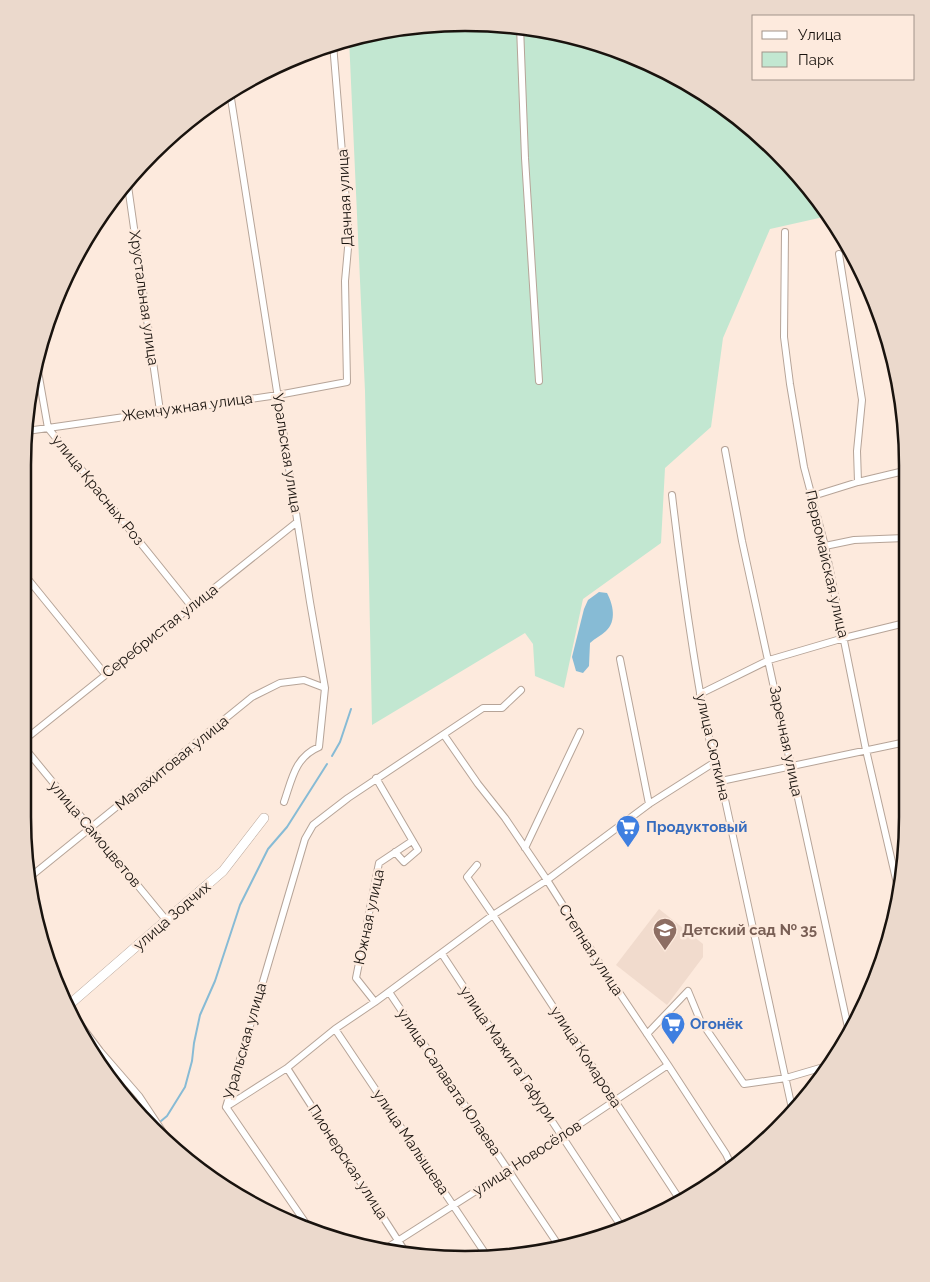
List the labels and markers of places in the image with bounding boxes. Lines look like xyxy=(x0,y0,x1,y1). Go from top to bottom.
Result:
supermarket icon: Продуктовый xyxy=(615,814,641,848)
place label: Продуктовый xyxy=(646,818,747,836)
school or university icon: Детский сад № 35 xyxy=(652,917,678,951)
place label: Детский сад № 35 xyxy=(682,921,817,939)
supermarket icon: Огонёк xyxy=(660,1011,686,1045)
place label: Огонёк xyxy=(690,1015,744,1033)

